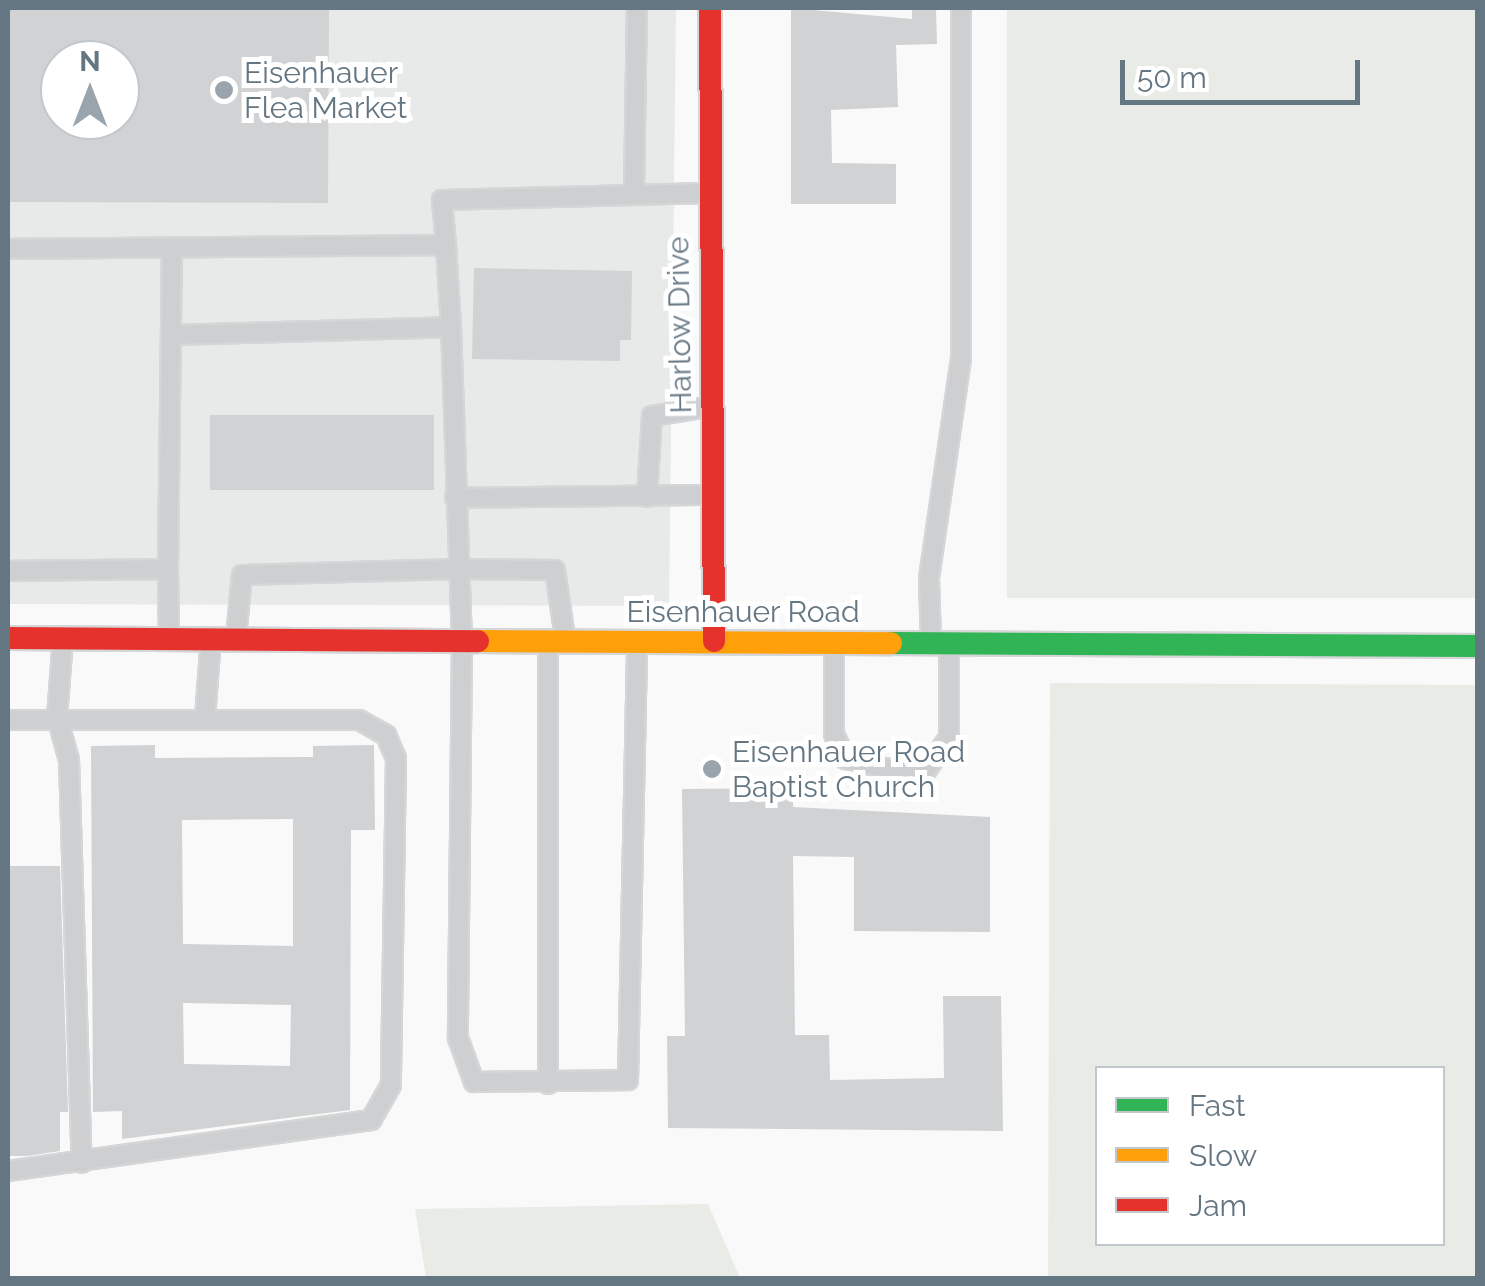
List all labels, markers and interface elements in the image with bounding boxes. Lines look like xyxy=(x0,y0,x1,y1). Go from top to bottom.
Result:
north arrow xyxy=(40,40,140,140)
scale bar xyxy=(1125,40,1365,102)
text: N xyxy=(79,45,101,78)
place label: Eisenhauer Flea Market xyxy=(244,55,407,126)
text: 50 m xyxy=(1137,60,1207,95)
marker: Eisenhauer Flea Market xyxy=(213,79,235,101)
street label: Harlow Drive xyxy=(660,236,700,414)
street label: Eisenhauer Road xyxy=(626,594,860,630)
place label: Eisenhauer Road Baptist Church xyxy=(732,734,966,804)
marker: Eisenhauer Road Baptist Church xyxy=(701,758,723,780)
legend xyxy=(1095,1066,1445,1246)
text: Fast xyxy=(1189,1088,1246,1123)
text: Slow xyxy=(1189,1138,1257,1173)
text: Jam xyxy=(1189,1188,1247,1223)

